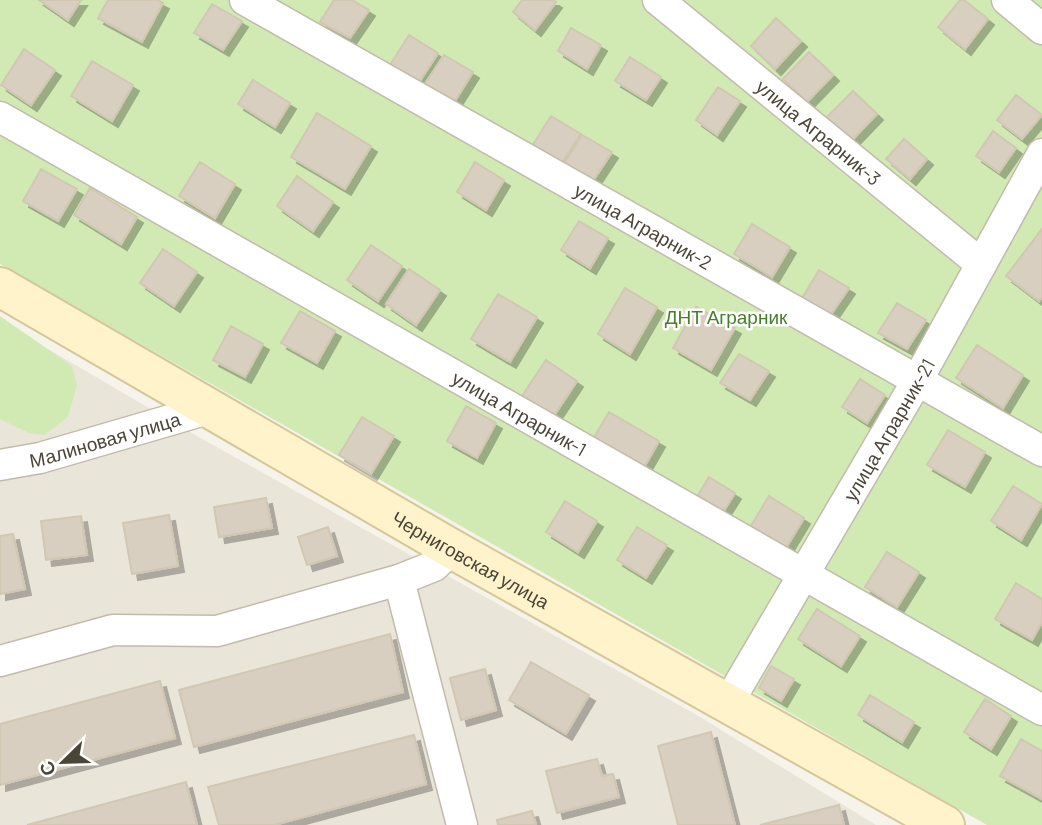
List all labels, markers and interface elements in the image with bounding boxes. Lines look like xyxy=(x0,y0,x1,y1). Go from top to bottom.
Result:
street label: улица Аграрник-3 xyxy=(752,74,886,189)
street label: улица Аграрник-2 xyxy=(571,177,717,274)
park label: ДНТ Аграрник xyxy=(665,305,788,328)
street label: улица Аграрник-21 xyxy=(838,354,939,505)
street label: улица Аграрник-1 xyxy=(448,365,591,460)
street label: Малиновая улица xyxy=(27,406,183,471)
street label: Черниговская улица xyxy=(388,505,554,613)
north arrow xyxy=(28,727,98,797)
text: С xyxy=(34,758,60,780)

